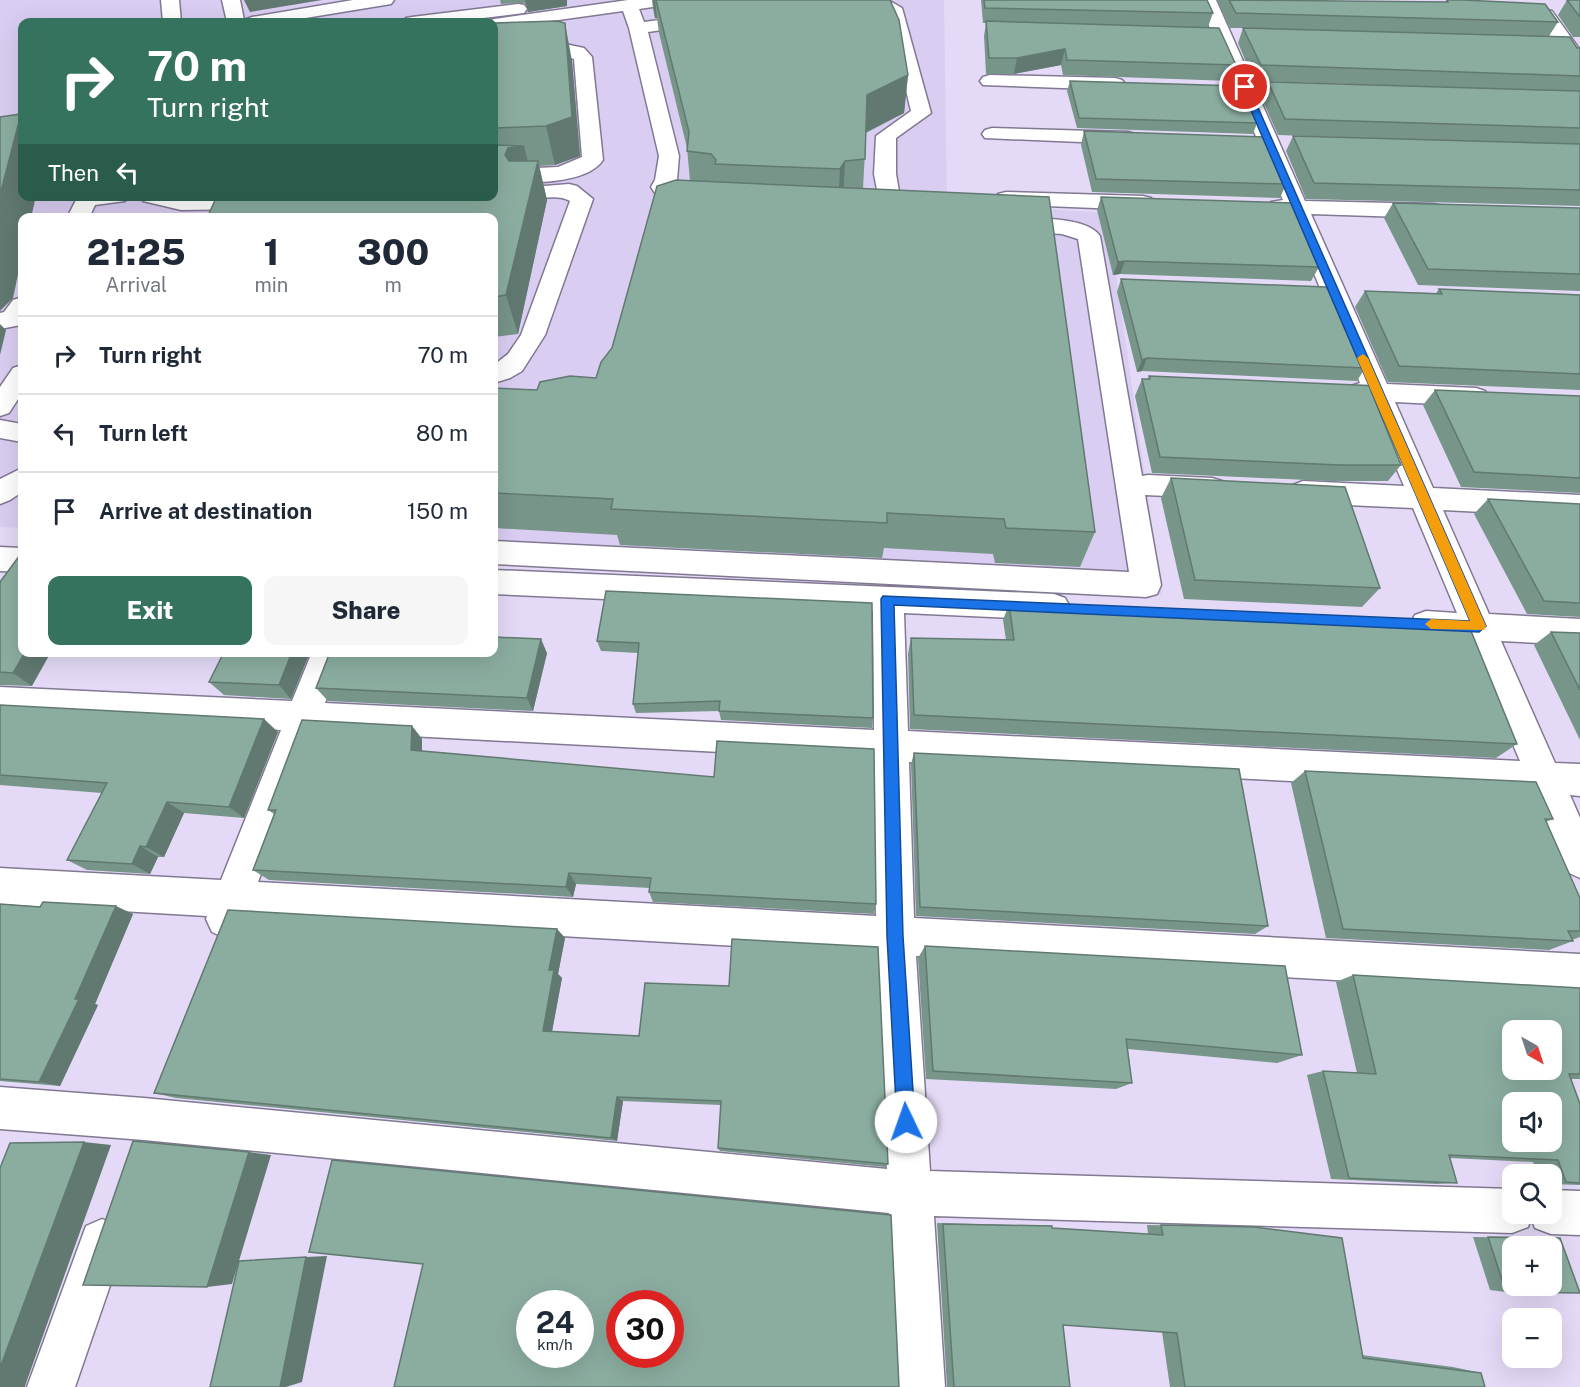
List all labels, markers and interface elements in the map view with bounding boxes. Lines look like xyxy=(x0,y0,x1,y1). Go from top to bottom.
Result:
text: 70 m xyxy=(147,41,247,90)
icon: right xyxy=(48,42,126,120)
pin xyxy=(1219,61,1270,112)
icon: arrive xyxy=(1228,70,1261,103)
text: Turn right xyxy=(147,91,270,123)
icon: left xyxy=(111,156,144,189)
text: Then xyxy=(48,160,99,186)
text: 21:25 xyxy=(87,231,186,273)
text: 1 xyxy=(264,231,279,273)
text: 300 xyxy=(357,231,429,273)
text: Arrival xyxy=(105,273,167,297)
text: min xyxy=(254,273,288,297)
text: m xyxy=(385,273,402,297)
icon: right xyxy=(48,339,81,372)
text: Turn right xyxy=(99,342,202,368)
text: 70 m xyxy=(417,342,468,368)
icon: left xyxy=(48,417,81,450)
text: Turn left xyxy=(99,420,188,446)
text: 80 m xyxy=(416,420,468,446)
icon: arrive xyxy=(48,495,81,528)
text: Arrive at destination xyxy=(99,498,312,524)
text: 150 m xyxy=(407,498,468,524)
button: Exit xyxy=(48,576,252,645)
button: Share xyxy=(264,576,468,645)
north arrow xyxy=(1502,1020,1562,1080)
map controls xyxy=(1502,1020,1562,1368)
position arrow xyxy=(874,1090,938,1154)
button: sound xyxy=(1502,1092,1562,1152)
button: search xyxy=(1502,1164,1562,1224)
button: + xyxy=(1502,1236,1562,1296)
speed limit sign: 30 xyxy=(606,1290,684,1368)
text: 24 xyxy=(536,1304,574,1340)
button: − xyxy=(1502,1308,1562,1368)
text: km/h xyxy=(537,1336,573,1353)

